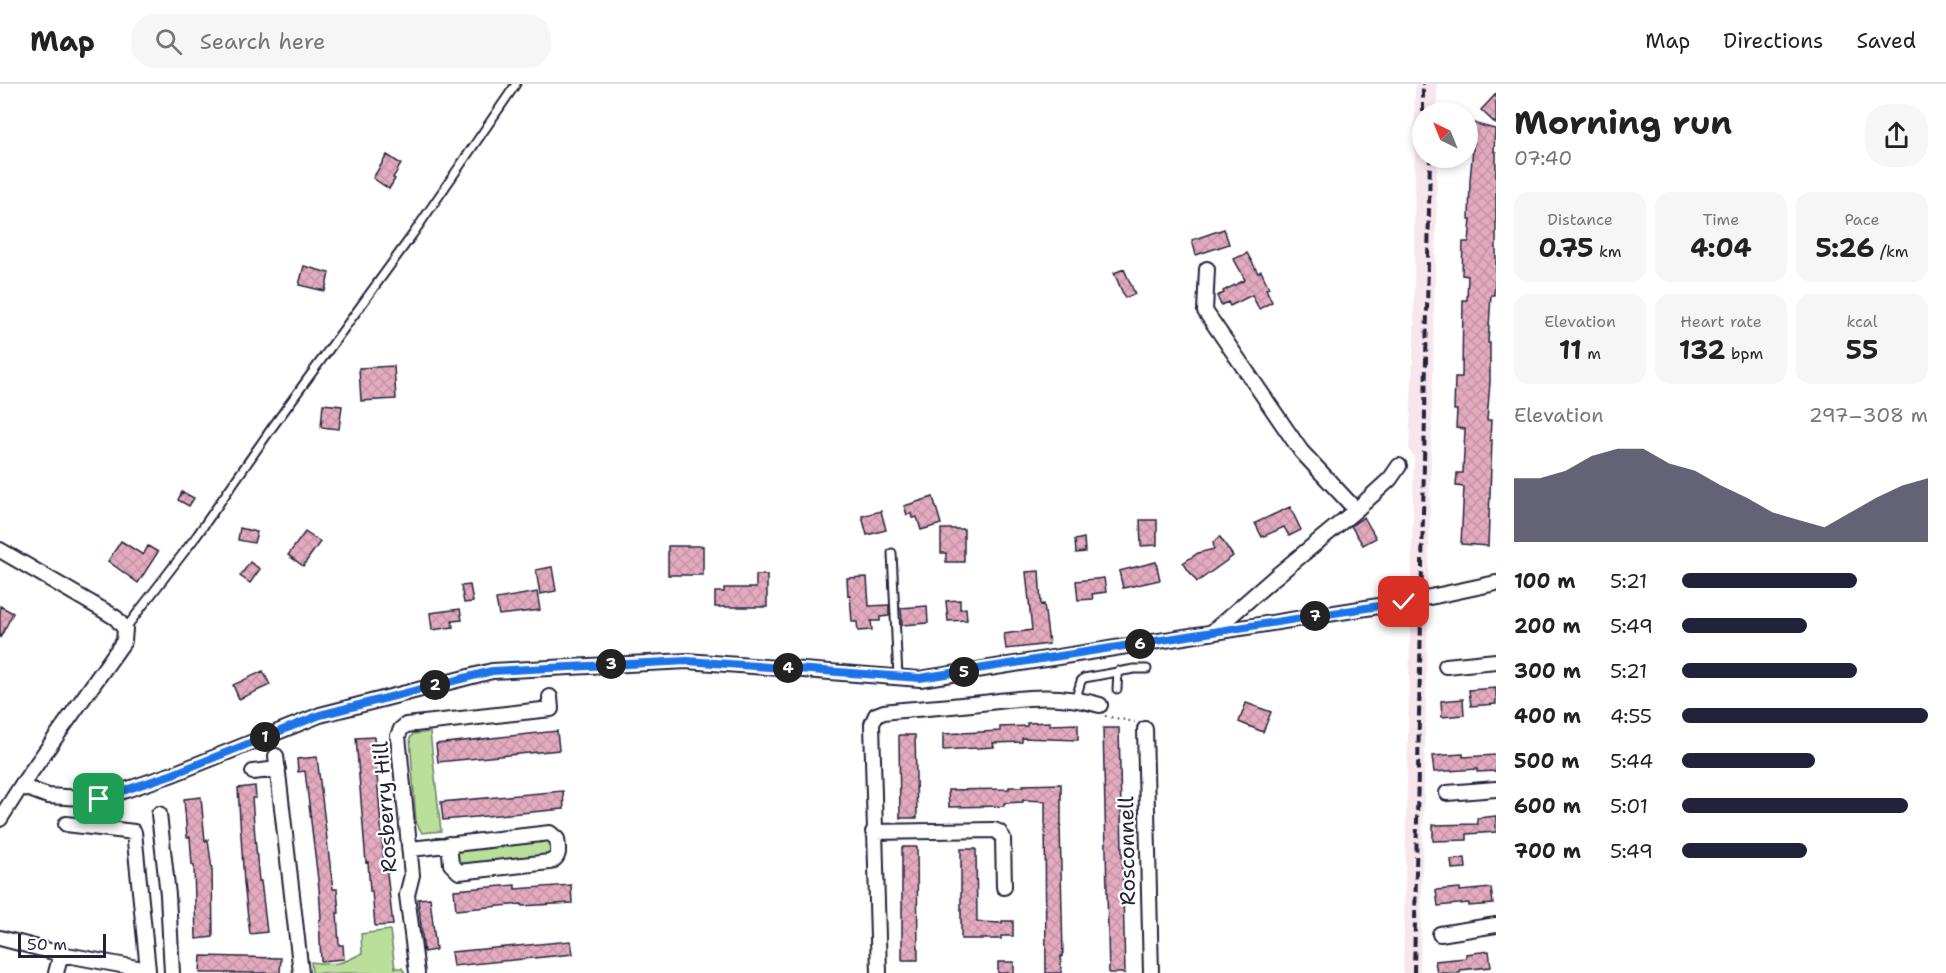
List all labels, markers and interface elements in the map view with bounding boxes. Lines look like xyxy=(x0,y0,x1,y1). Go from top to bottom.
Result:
search box xyxy=(131,14,551,68)
text: Map xyxy=(30,22,95,60)
icon: search xyxy=(152,25,185,58)
text: Search here xyxy=(200,27,325,56)
text: Map xyxy=(1645,27,1690,55)
text: Directions xyxy=(1723,27,1823,55)
text: Saved xyxy=(1856,27,1916,55)
text: Morning run xyxy=(1514,100,1732,145)
north arrow xyxy=(1412,102,1478,168)
map controls xyxy=(1412,102,1478,168)
button: share xyxy=(1865,104,1928,167)
text: 07:40 xyxy=(1514,145,1572,171)
text: Distance xyxy=(1547,209,1613,230)
text: Time xyxy=(1703,209,1739,230)
text: Pace xyxy=(1844,209,1880,230)
text: 0.75 xyxy=(1538,230,1593,265)
text: 4:04 xyxy=(1690,230,1752,265)
text: 5:26 xyxy=(1815,230,1875,265)
text: km xyxy=(1593,241,1622,262)
text: /km xyxy=(1875,241,1909,262)
text: Elevation xyxy=(1544,311,1616,332)
text: Heart rate xyxy=(1680,311,1762,332)
text: kcal xyxy=(1846,311,1878,332)
text: 11 xyxy=(1559,332,1582,367)
text: 132 xyxy=(1679,332,1726,367)
text: 55 xyxy=(1846,332,1878,367)
text: m xyxy=(1582,343,1601,364)
text: bpm xyxy=(1726,343,1763,364)
text: Elevation xyxy=(1514,402,1604,428)
text: 297–308 m xyxy=(1809,402,1928,428)
text: 100 m xyxy=(1514,568,1576,594)
text: 5:21 xyxy=(1610,568,1647,594)
pin xyxy=(1378,576,1429,627)
icon: check xyxy=(1387,585,1420,618)
pin: 7 xyxy=(1300,601,1330,631)
text: 7 xyxy=(1309,605,1321,626)
text: 200 m xyxy=(1514,613,1581,639)
text: 5:49 xyxy=(1610,613,1653,639)
pin: 6 xyxy=(1125,629,1155,659)
text: 6 xyxy=(1134,633,1146,654)
pin: 3 xyxy=(596,649,626,679)
text: 3 xyxy=(605,653,617,674)
pin: 4 xyxy=(773,653,803,683)
text: 4 xyxy=(782,657,794,678)
pin: 5 xyxy=(949,657,979,687)
text: 300 m xyxy=(1514,658,1581,684)
text: 5:21 xyxy=(1610,658,1647,684)
text: 5 xyxy=(959,661,969,682)
pin: 2 xyxy=(420,670,450,700)
text: 2 xyxy=(429,674,441,695)
text: 400 m xyxy=(1514,703,1581,729)
text: 4:55 xyxy=(1610,703,1652,729)
pin: 1 xyxy=(250,722,280,752)
text: 1 xyxy=(261,726,269,747)
street label: Rosberry Hill xyxy=(366,740,404,874)
text: 500 m xyxy=(1514,748,1580,774)
text: 5:44 xyxy=(1610,748,1653,774)
pin xyxy=(73,773,124,824)
icon: arrive xyxy=(82,782,115,815)
text: 600 m xyxy=(1514,793,1581,819)
text: 5:01 xyxy=(1610,793,1648,819)
street label: Rosconnell xyxy=(1112,795,1142,906)
text: 700 m xyxy=(1514,838,1581,864)
text: 5:49 xyxy=(1610,838,1653,864)
scale bar xyxy=(18,931,106,958)
text: 50 m xyxy=(27,934,67,955)

